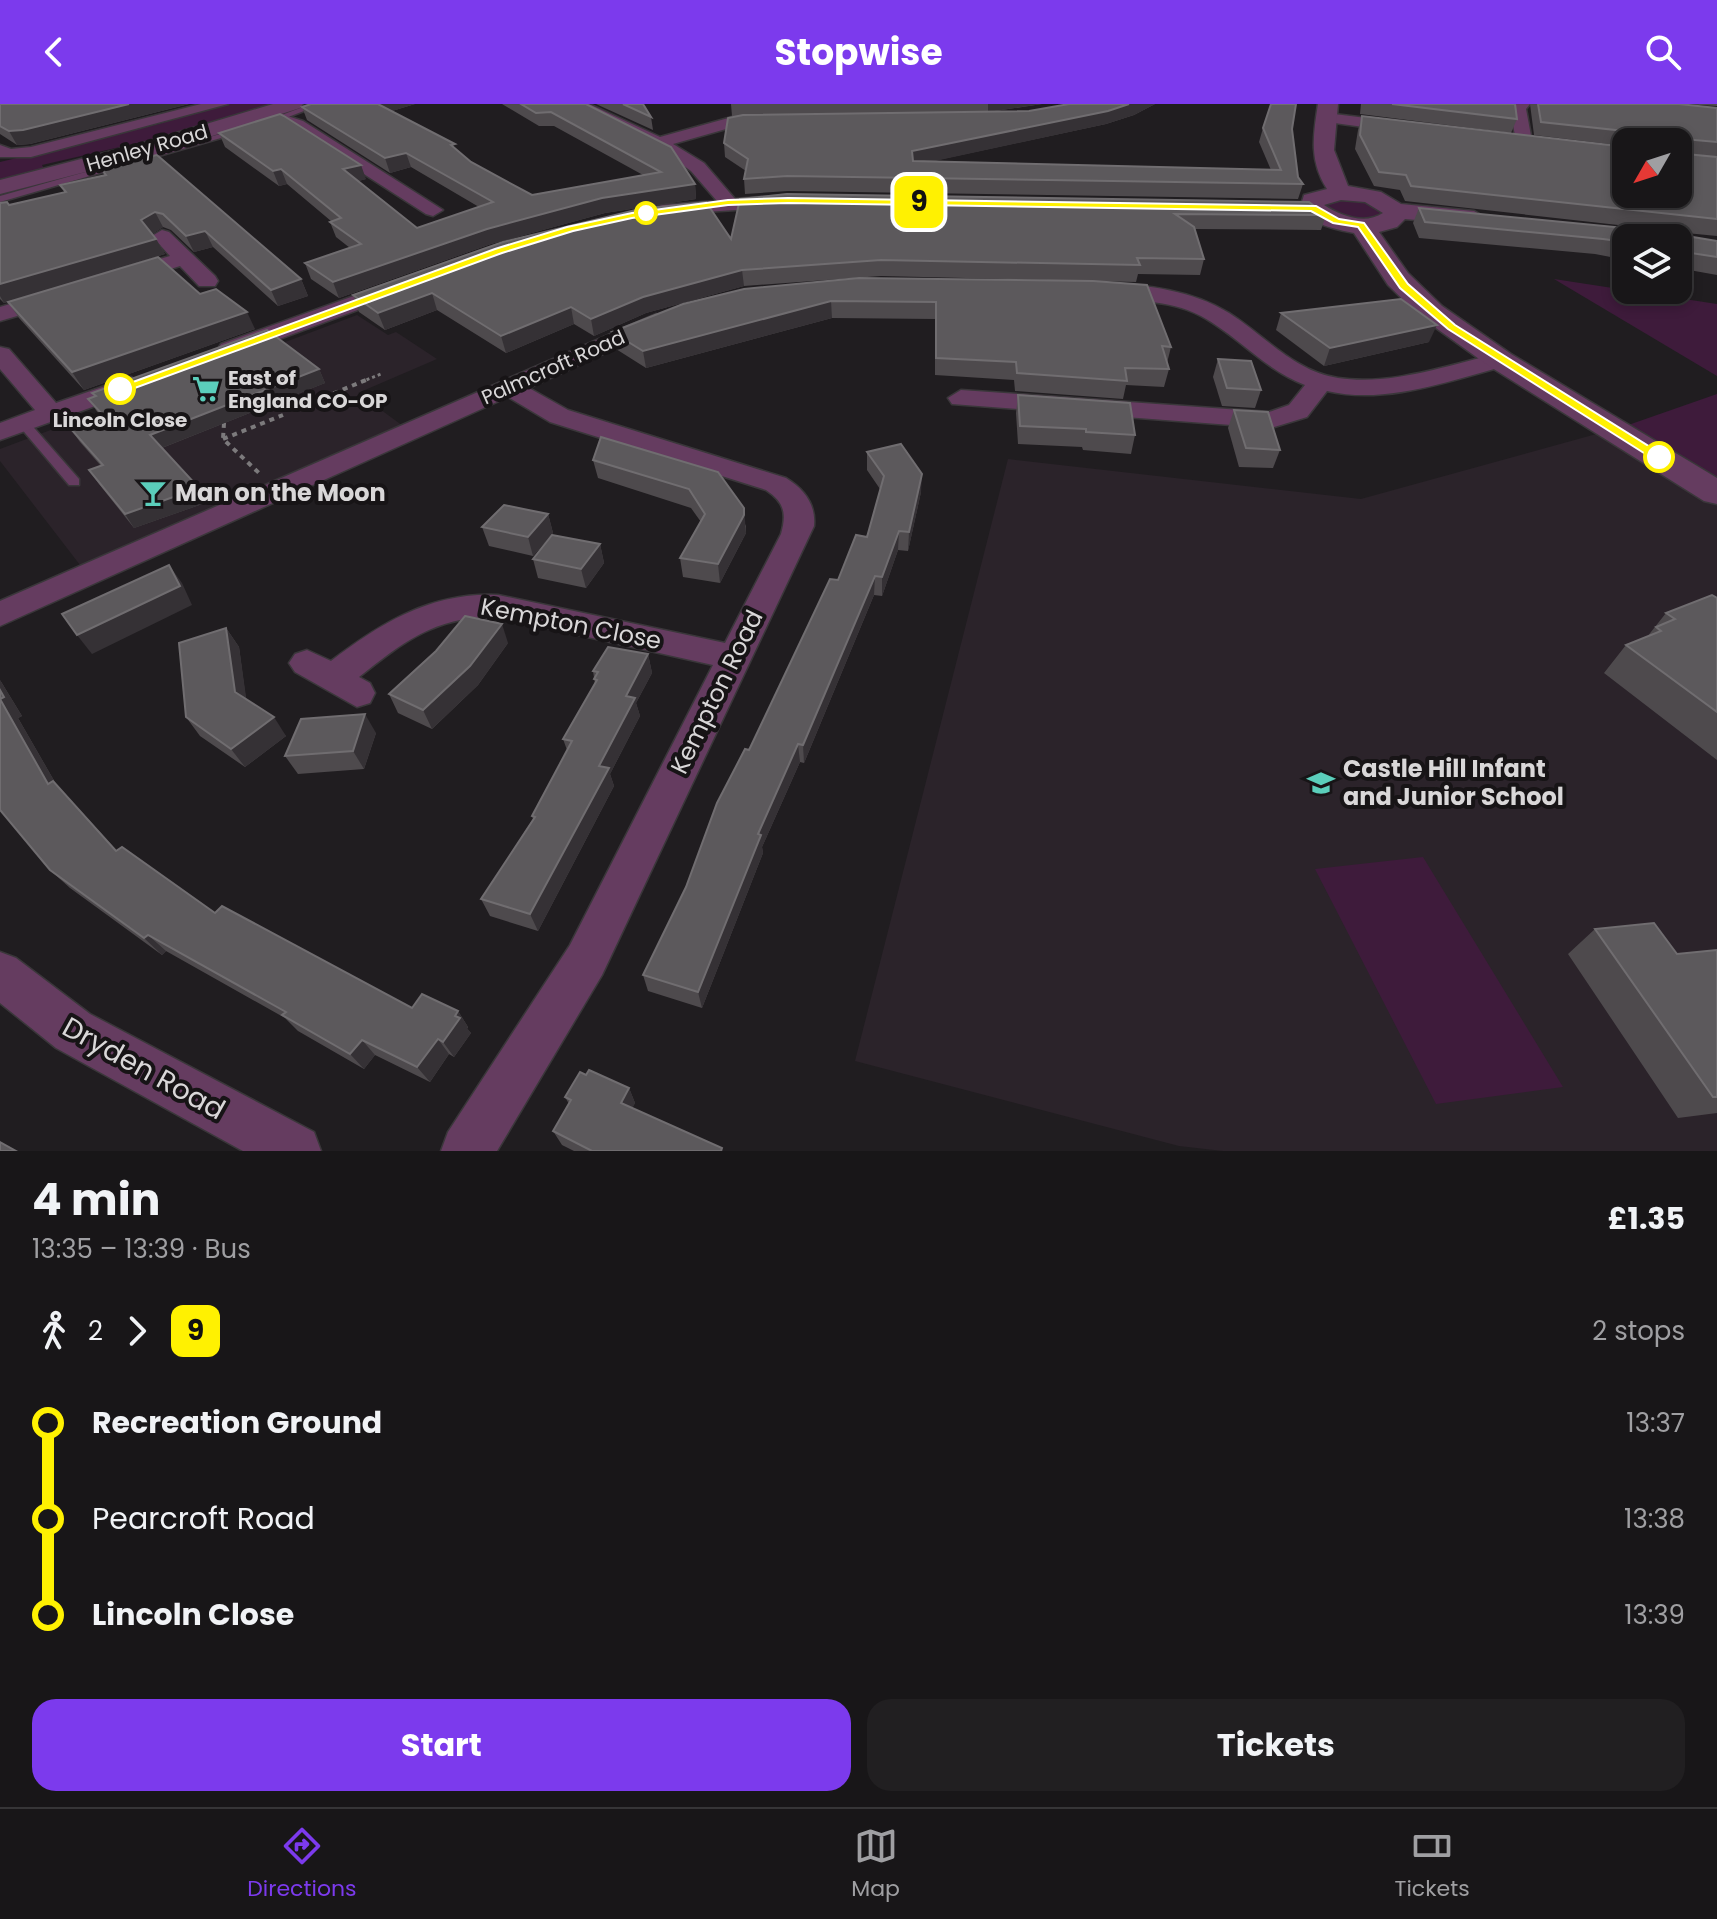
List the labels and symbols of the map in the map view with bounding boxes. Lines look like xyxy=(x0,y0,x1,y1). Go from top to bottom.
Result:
street label: Henley Road xyxy=(83,117,211,179)
north arrow xyxy=(1612,128,1692,208)
line badge: 9 xyxy=(893,176,945,228)
unlabelled marker xyxy=(635,202,657,224)
street label: Palmcroft Road xyxy=(477,323,629,411)
place label: East of England CO-OP xyxy=(228,364,387,415)
marker: Lincoln Close xyxy=(105,374,135,404)
supermarket icon: East of England CO-OP xyxy=(191,374,221,404)
place label: Lincoln Close xyxy=(53,406,187,434)
unlabelled marker xyxy=(1644,442,1674,472)
place label: Man on the Moon xyxy=(175,476,386,509)
bar icon: Man on the Moon xyxy=(138,478,168,508)
street label: Kempton Close xyxy=(478,590,664,657)
street label: Kempton Road xyxy=(663,604,770,779)
place label: Castle Hill Infant and Junior School xyxy=(1343,752,1564,813)
school or university icon: Castle Hill Infant and Junior School xyxy=(1306,768,1336,798)
street label: Dryden Road xyxy=(55,1008,232,1129)

